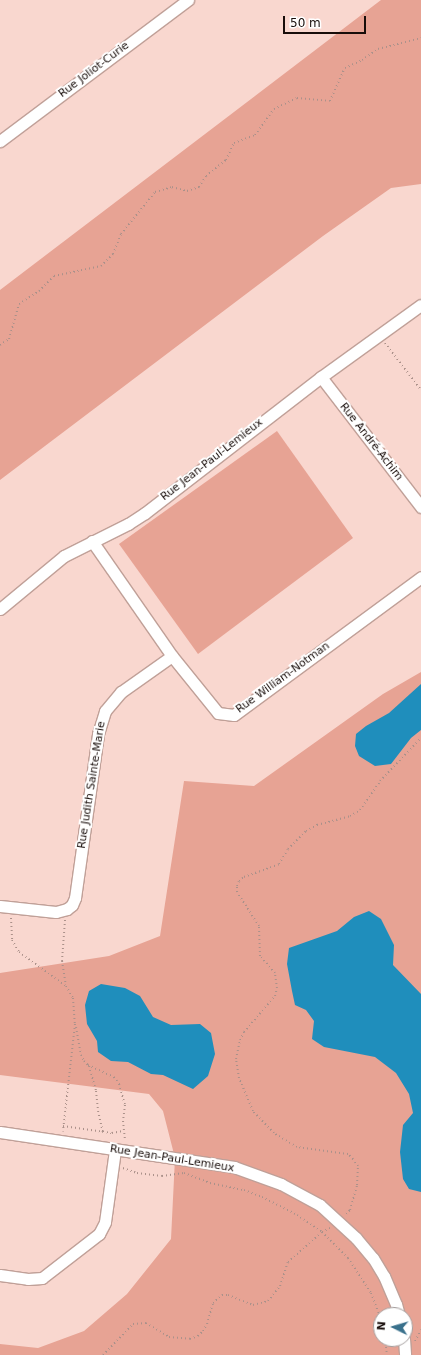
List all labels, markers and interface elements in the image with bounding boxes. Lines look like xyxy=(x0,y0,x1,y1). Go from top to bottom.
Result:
scale bar xyxy=(285,8,368,34)
text: 50 m xyxy=(290,16,321,30)
street label: Rue Joliot-Curie xyxy=(56,39,132,101)
street label: Rue André-Achim xyxy=(337,401,405,483)
street label: Rue Jean-Paul-Lemieux xyxy=(158,416,266,504)
street label: Rue William-Notman xyxy=(234,640,332,716)
street label: Rue Judith Sainte-Marie xyxy=(75,720,109,850)
street label: Rue Jean-Paul-Lemieux xyxy=(109,1143,235,1175)
north arrow xyxy=(373,1307,413,1347)
text: N xyxy=(375,1321,388,1331)

